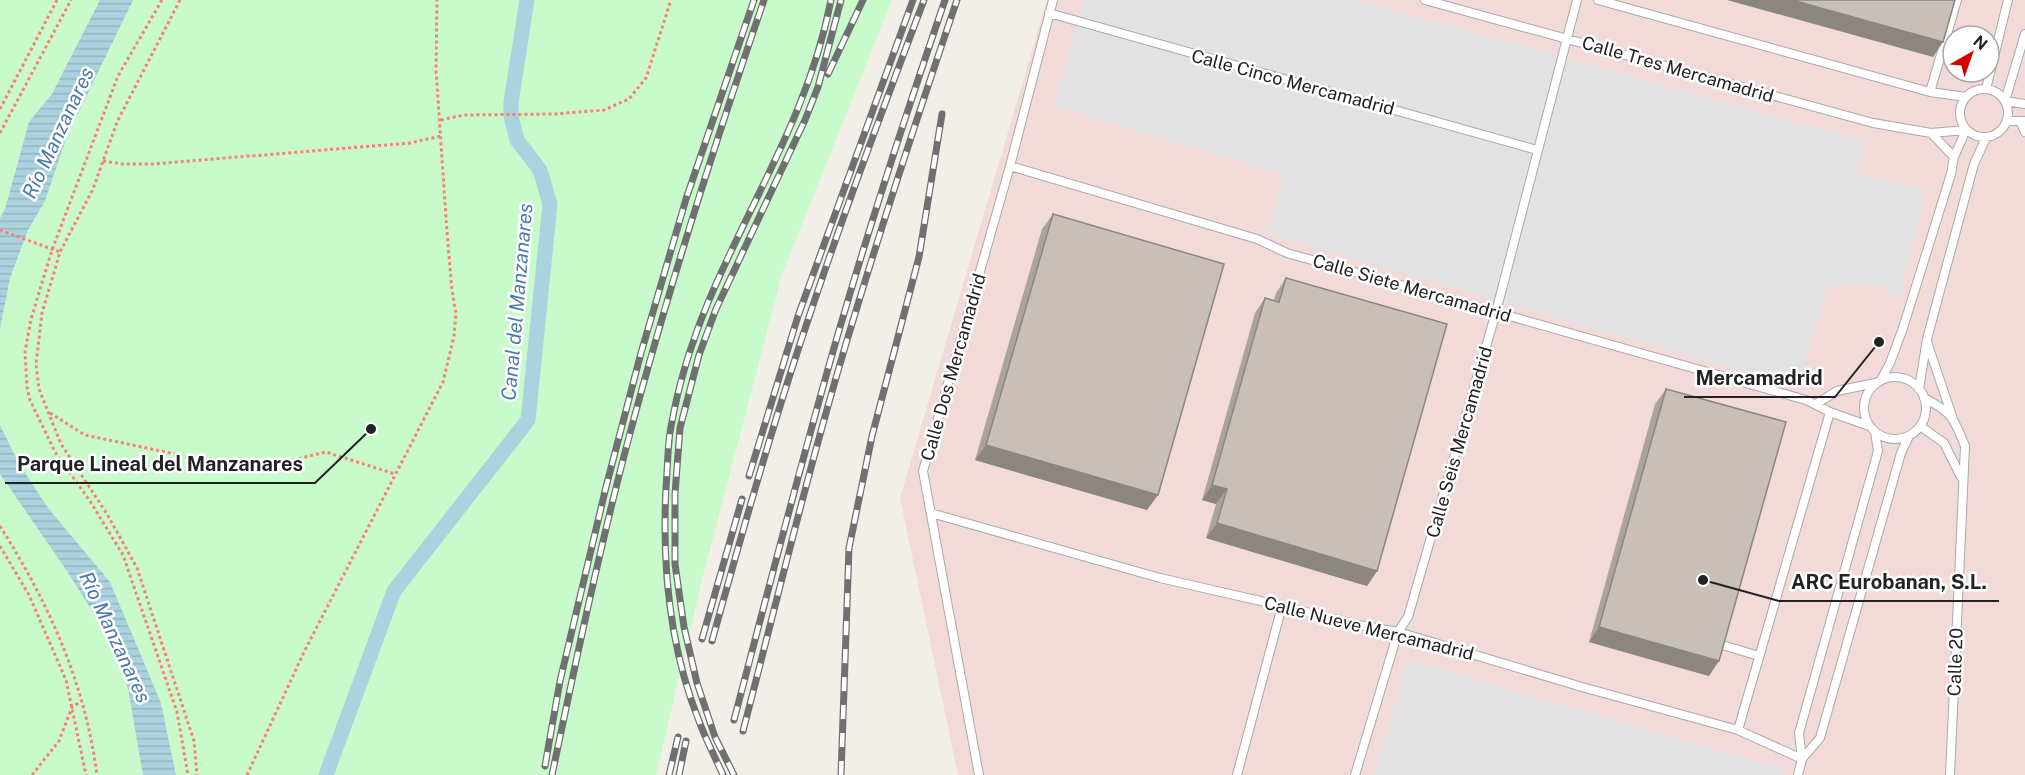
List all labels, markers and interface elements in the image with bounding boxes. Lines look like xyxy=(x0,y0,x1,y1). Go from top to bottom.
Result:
north arrow xyxy=(1941,24,2001,84)
street label: Calle Tres Mercamadrid xyxy=(1580,32,1776,106)
text: N xyxy=(1969,32,1991,54)
street label: Calle Cinco Mercamadrid xyxy=(1189,45,1397,119)
water label: Río Manzanares xyxy=(17,63,99,202)
water label: Canal del Manzanares xyxy=(496,202,538,402)
street label: Calle Siete Mercamadrid xyxy=(1310,250,1514,326)
street label: Calle Dos Mercamadrid xyxy=(916,271,990,463)
street label: Calle Seis Mercamadrid xyxy=(1422,344,1496,540)
callout: Mercamadrid xyxy=(1684,359,1835,397)
text: Mercamadrid xyxy=(1695,366,1823,390)
callout: Parque Lineal del Manzanares xyxy=(5,445,315,483)
text: Parque Lineal del Manzanares xyxy=(17,452,303,476)
callout: ARC Eurobanan, S.L. xyxy=(1779,563,1999,601)
water label: Río Manzanares xyxy=(74,568,156,707)
text: ARC Eurobanan, S.L. xyxy=(1791,570,1987,594)
street label: Calle Nueve Mercamadrid xyxy=(1262,592,1476,664)
street label: Calle 20 xyxy=(1943,627,1967,697)

